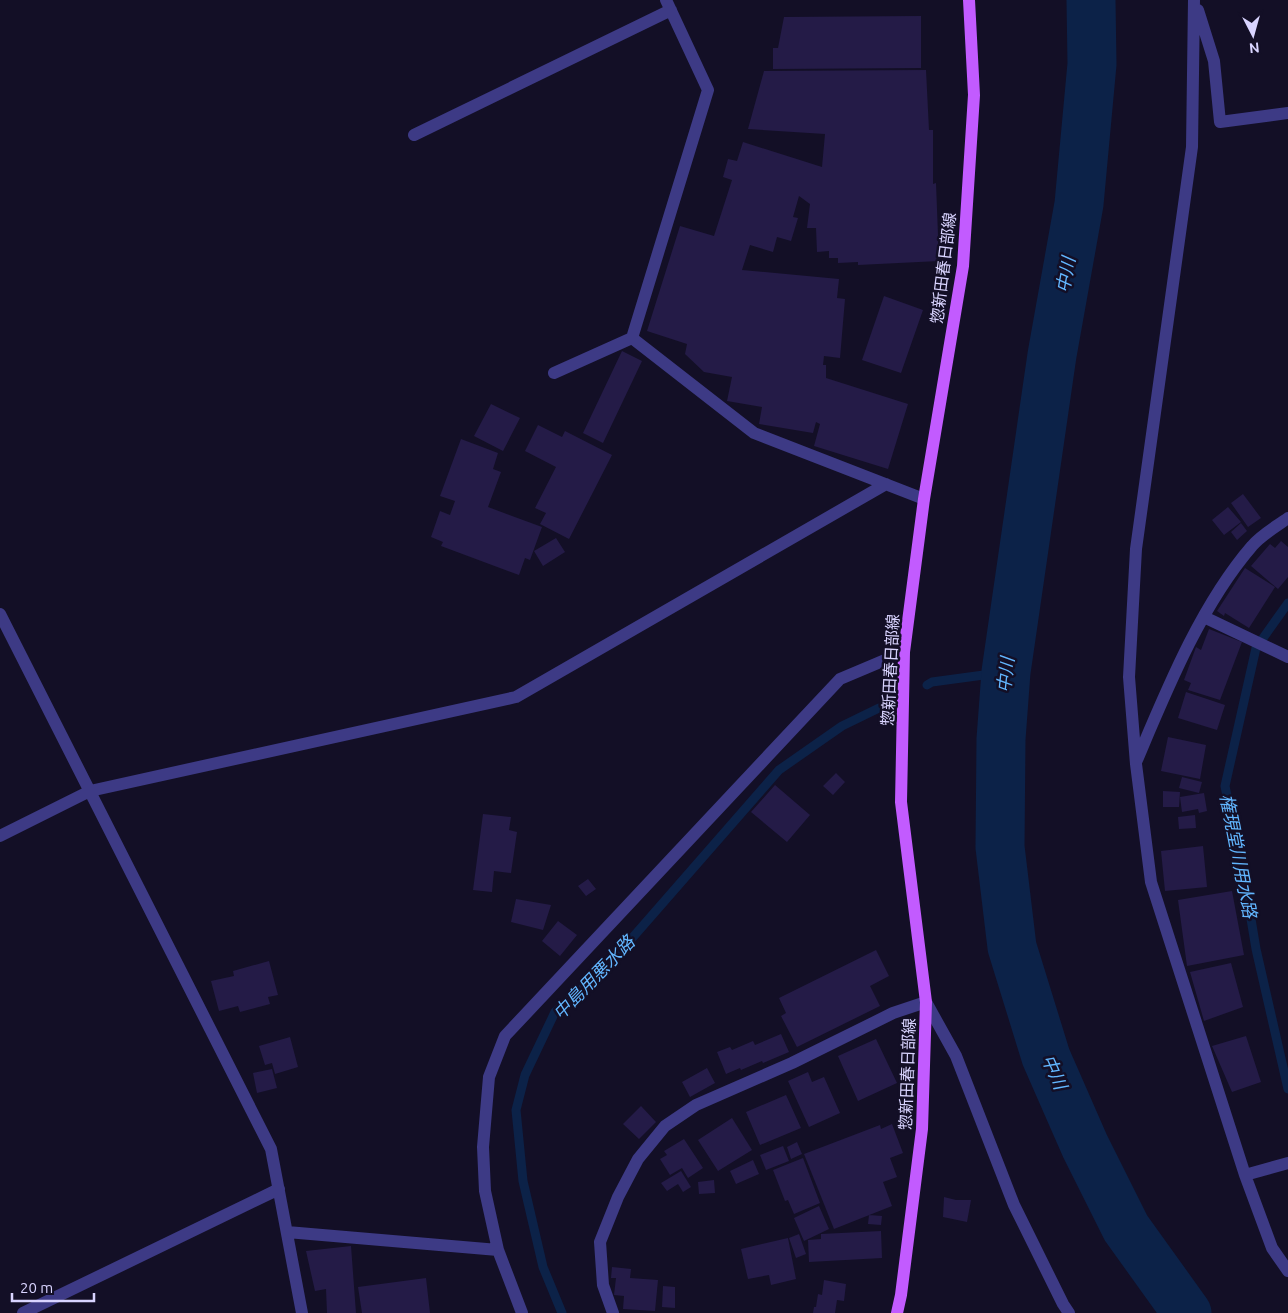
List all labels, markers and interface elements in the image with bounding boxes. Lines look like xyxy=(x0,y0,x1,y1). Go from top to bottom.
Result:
north arrow xyxy=(1228,10,1278,60)
text: N xyxy=(1248,39,1260,56)
street label: 惣新田春日部線 xyxy=(927,211,959,325)
water label: 中川 xyxy=(1052,253,1078,294)
street label: 惣新田春日部線 xyxy=(878,614,902,726)
water label: 中川 xyxy=(993,654,1017,694)
water label: 権現堂川用水路 xyxy=(1217,792,1261,922)
water label: 中島用悪水路 xyxy=(549,930,639,1023)
street label: 惣新田春日部線 xyxy=(896,1018,918,1130)
water label: 中川 xyxy=(1038,1051,1072,1094)
scale bar xyxy=(12,1270,95,1302)
text: 20 m xyxy=(20,1279,53,1296)

